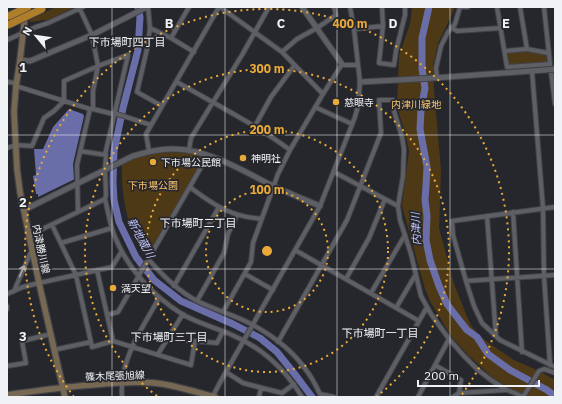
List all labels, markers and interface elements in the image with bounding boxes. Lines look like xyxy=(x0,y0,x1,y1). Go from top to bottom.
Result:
text: B xyxy=(165,15,174,32)
text: C xyxy=(277,15,286,32)
text: D xyxy=(388,15,398,32)
text: E xyxy=(502,15,510,32)
north arrow xyxy=(16,16,56,56)
text: 400 m xyxy=(332,16,368,31)
text: N xyxy=(19,24,35,38)
district label: 下市場町四丁目 xyxy=(89,35,166,49)
text: 1 xyxy=(19,59,27,76)
text: 300 m xyxy=(249,61,285,76)
place label: 慈眼寺 xyxy=(344,96,374,109)
marker: 慈眼寺 xyxy=(331,97,341,107)
park label: 内津川緑地 xyxy=(391,98,442,111)
text: 200 m xyxy=(249,122,285,137)
place label: 神明社 xyxy=(251,152,281,165)
marker: 神明社 xyxy=(238,153,248,163)
place label: 下市場公民館 xyxy=(161,156,221,169)
marker: 下市場公民館 xyxy=(148,157,158,167)
park label: 下市場公園 xyxy=(128,179,178,192)
text: 100 m xyxy=(249,182,285,197)
text: 2 xyxy=(19,194,27,211)
water label: 内津川 xyxy=(408,211,424,246)
water label: 新地蔵川 xyxy=(124,215,158,262)
district label: 下市場町二丁目 xyxy=(160,216,237,230)
street label: 内津勝川線 xyxy=(29,223,53,275)
centre of rings xyxy=(260,244,274,258)
one-way arrow xyxy=(19,266,26,278)
place label: 満天望 xyxy=(121,282,151,295)
marker: 満天望 xyxy=(108,283,118,293)
district label: 下市場町一丁目 xyxy=(342,326,419,340)
text: 3 xyxy=(19,328,27,345)
district label: 下市場町三丁目 xyxy=(131,330,208,344)
scale bar xyxy=(418,362,539,388)
street label: 篠木尾張旭線 xyxy=(85,368,145,384)
text: 200 m xyxy=(424,368,459,383)

